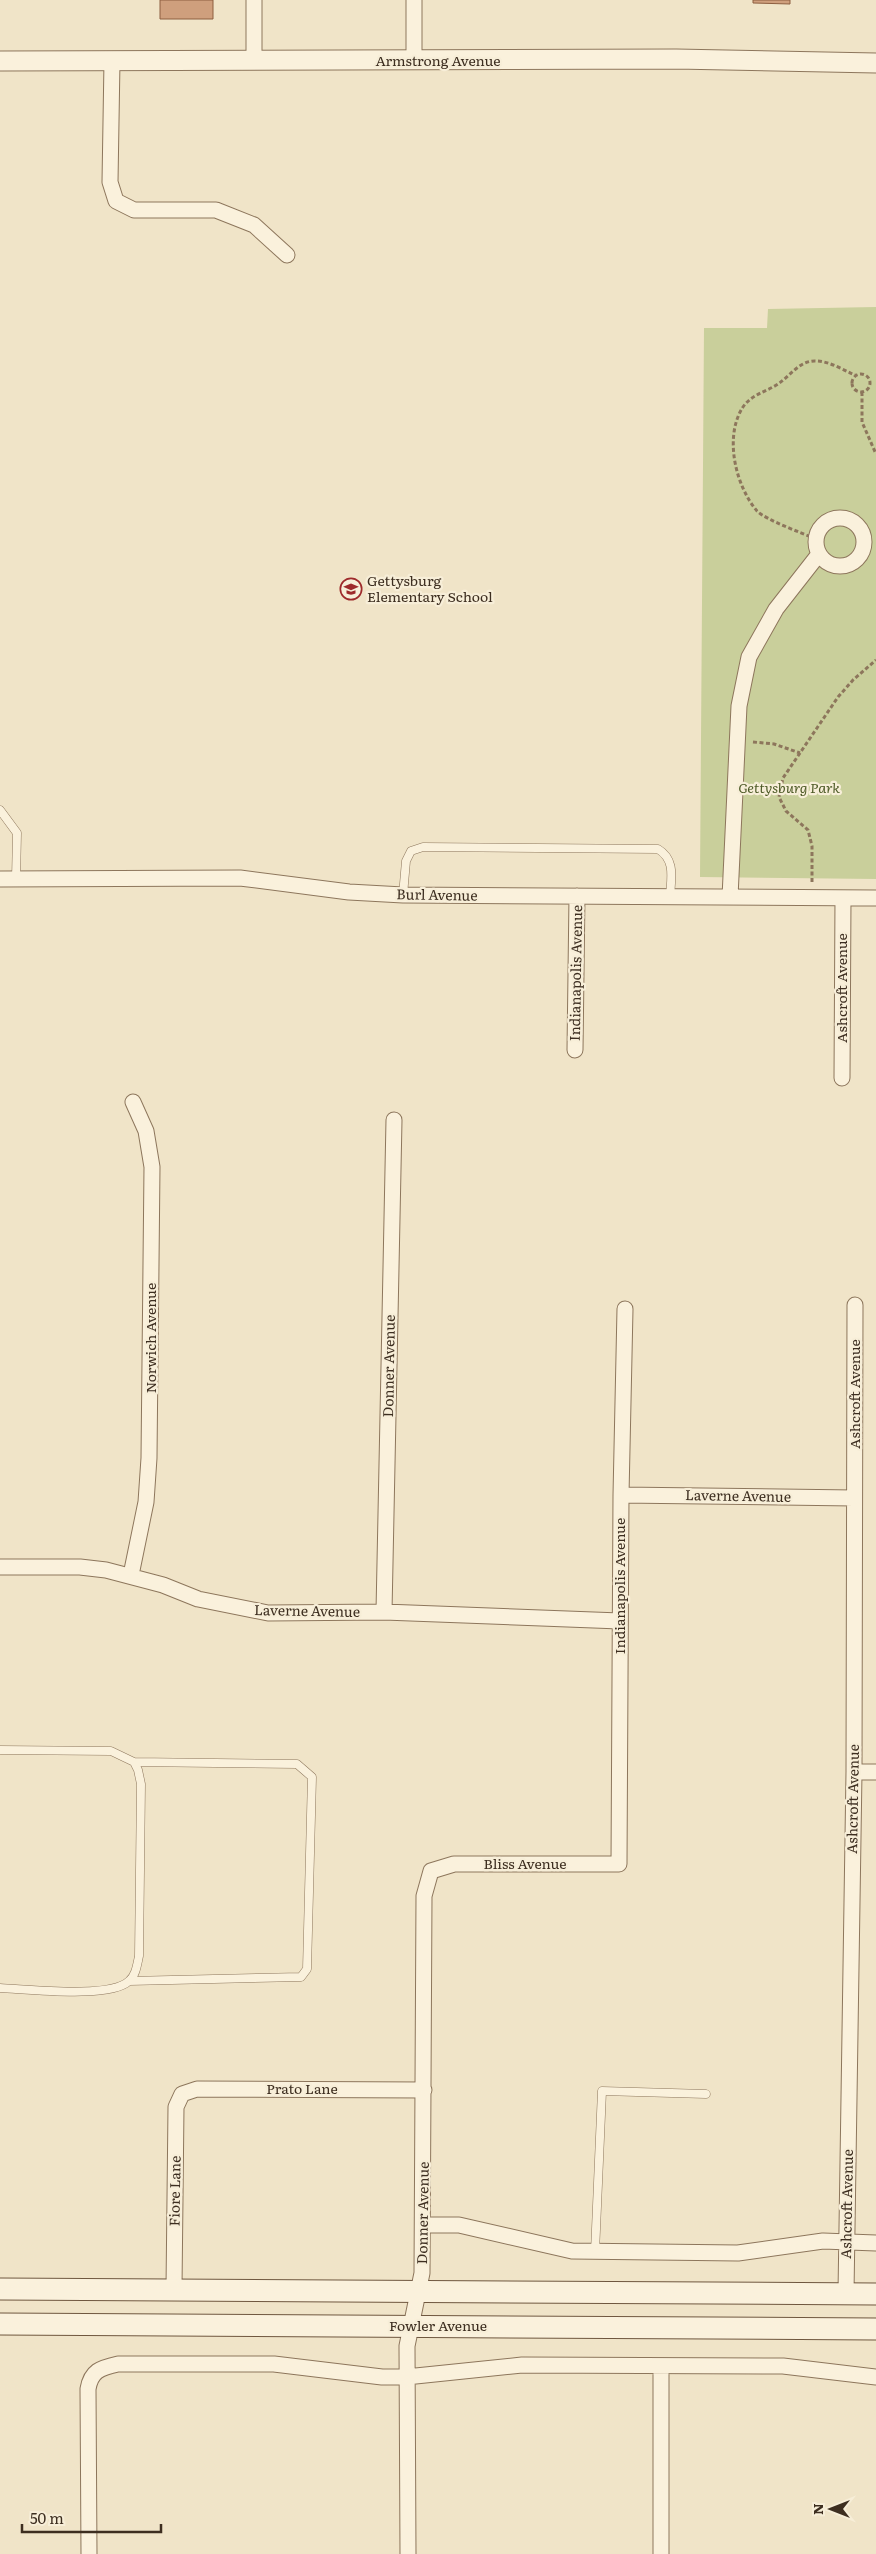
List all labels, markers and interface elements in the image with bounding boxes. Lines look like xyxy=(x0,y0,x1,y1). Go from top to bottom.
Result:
street label: Armstrong Avenue xyxy=(375,50,501,70)
place label: Gettysburg Elementary School xyxy=(367,570,493,606)
school or university icon: Gettysburg Elementary School xyxy=(339,577,363,601)
park label: Gettysburg Park xyxy=(738,777,840,797)
street label: Burl Avenue xyxy=(396,883,478,905)
street label: Indianapolis Avenue xyxy=(564,905,586,1041)
street label: Ashcroft Avenue xyxy=(831,933,851,1043)
street label: Norwich Avenue xyxy=(140,1283,160,1393)
street label: Donner Avenue xyxy=(377,1314,399,1418)
street label: Ashcroft Avenue xyxy=(844,1339,864,1449)
street label: Laverne Avenue xyxy=(685,1484,791,1506)
street label: Indianapolis Avenue xyxy=(609,1518,629,1654)
street label: Laverne Avenue xyxy=(254,1599,360,1621)
street label: Ashcroft Avenue xyxy=(841,1744,863,1854)
street label: Bliss Avenue xyxy=(483,1853,567,1873)
street label: Prato Lane xyxy=(266,2078,338,2098)
street label: Ashcroft Avenue xyxy=(835,2149,857,2259)
street label: Fiore Lane xyxy=(163,2156,185,2226)
street label: Donner Avenue xyxy=(411,2161,433,2265)
street label: Fowler Avenue xyxy=(389,2315,487,2335)
north arrow xyxy=(806,2484,856,2534)
scale bar xyxy=(22,2502,161,2534)
text: N xyxy=(807,2503,827,2515)
text: 50 m xyxy=(30,2506,64,2529)

